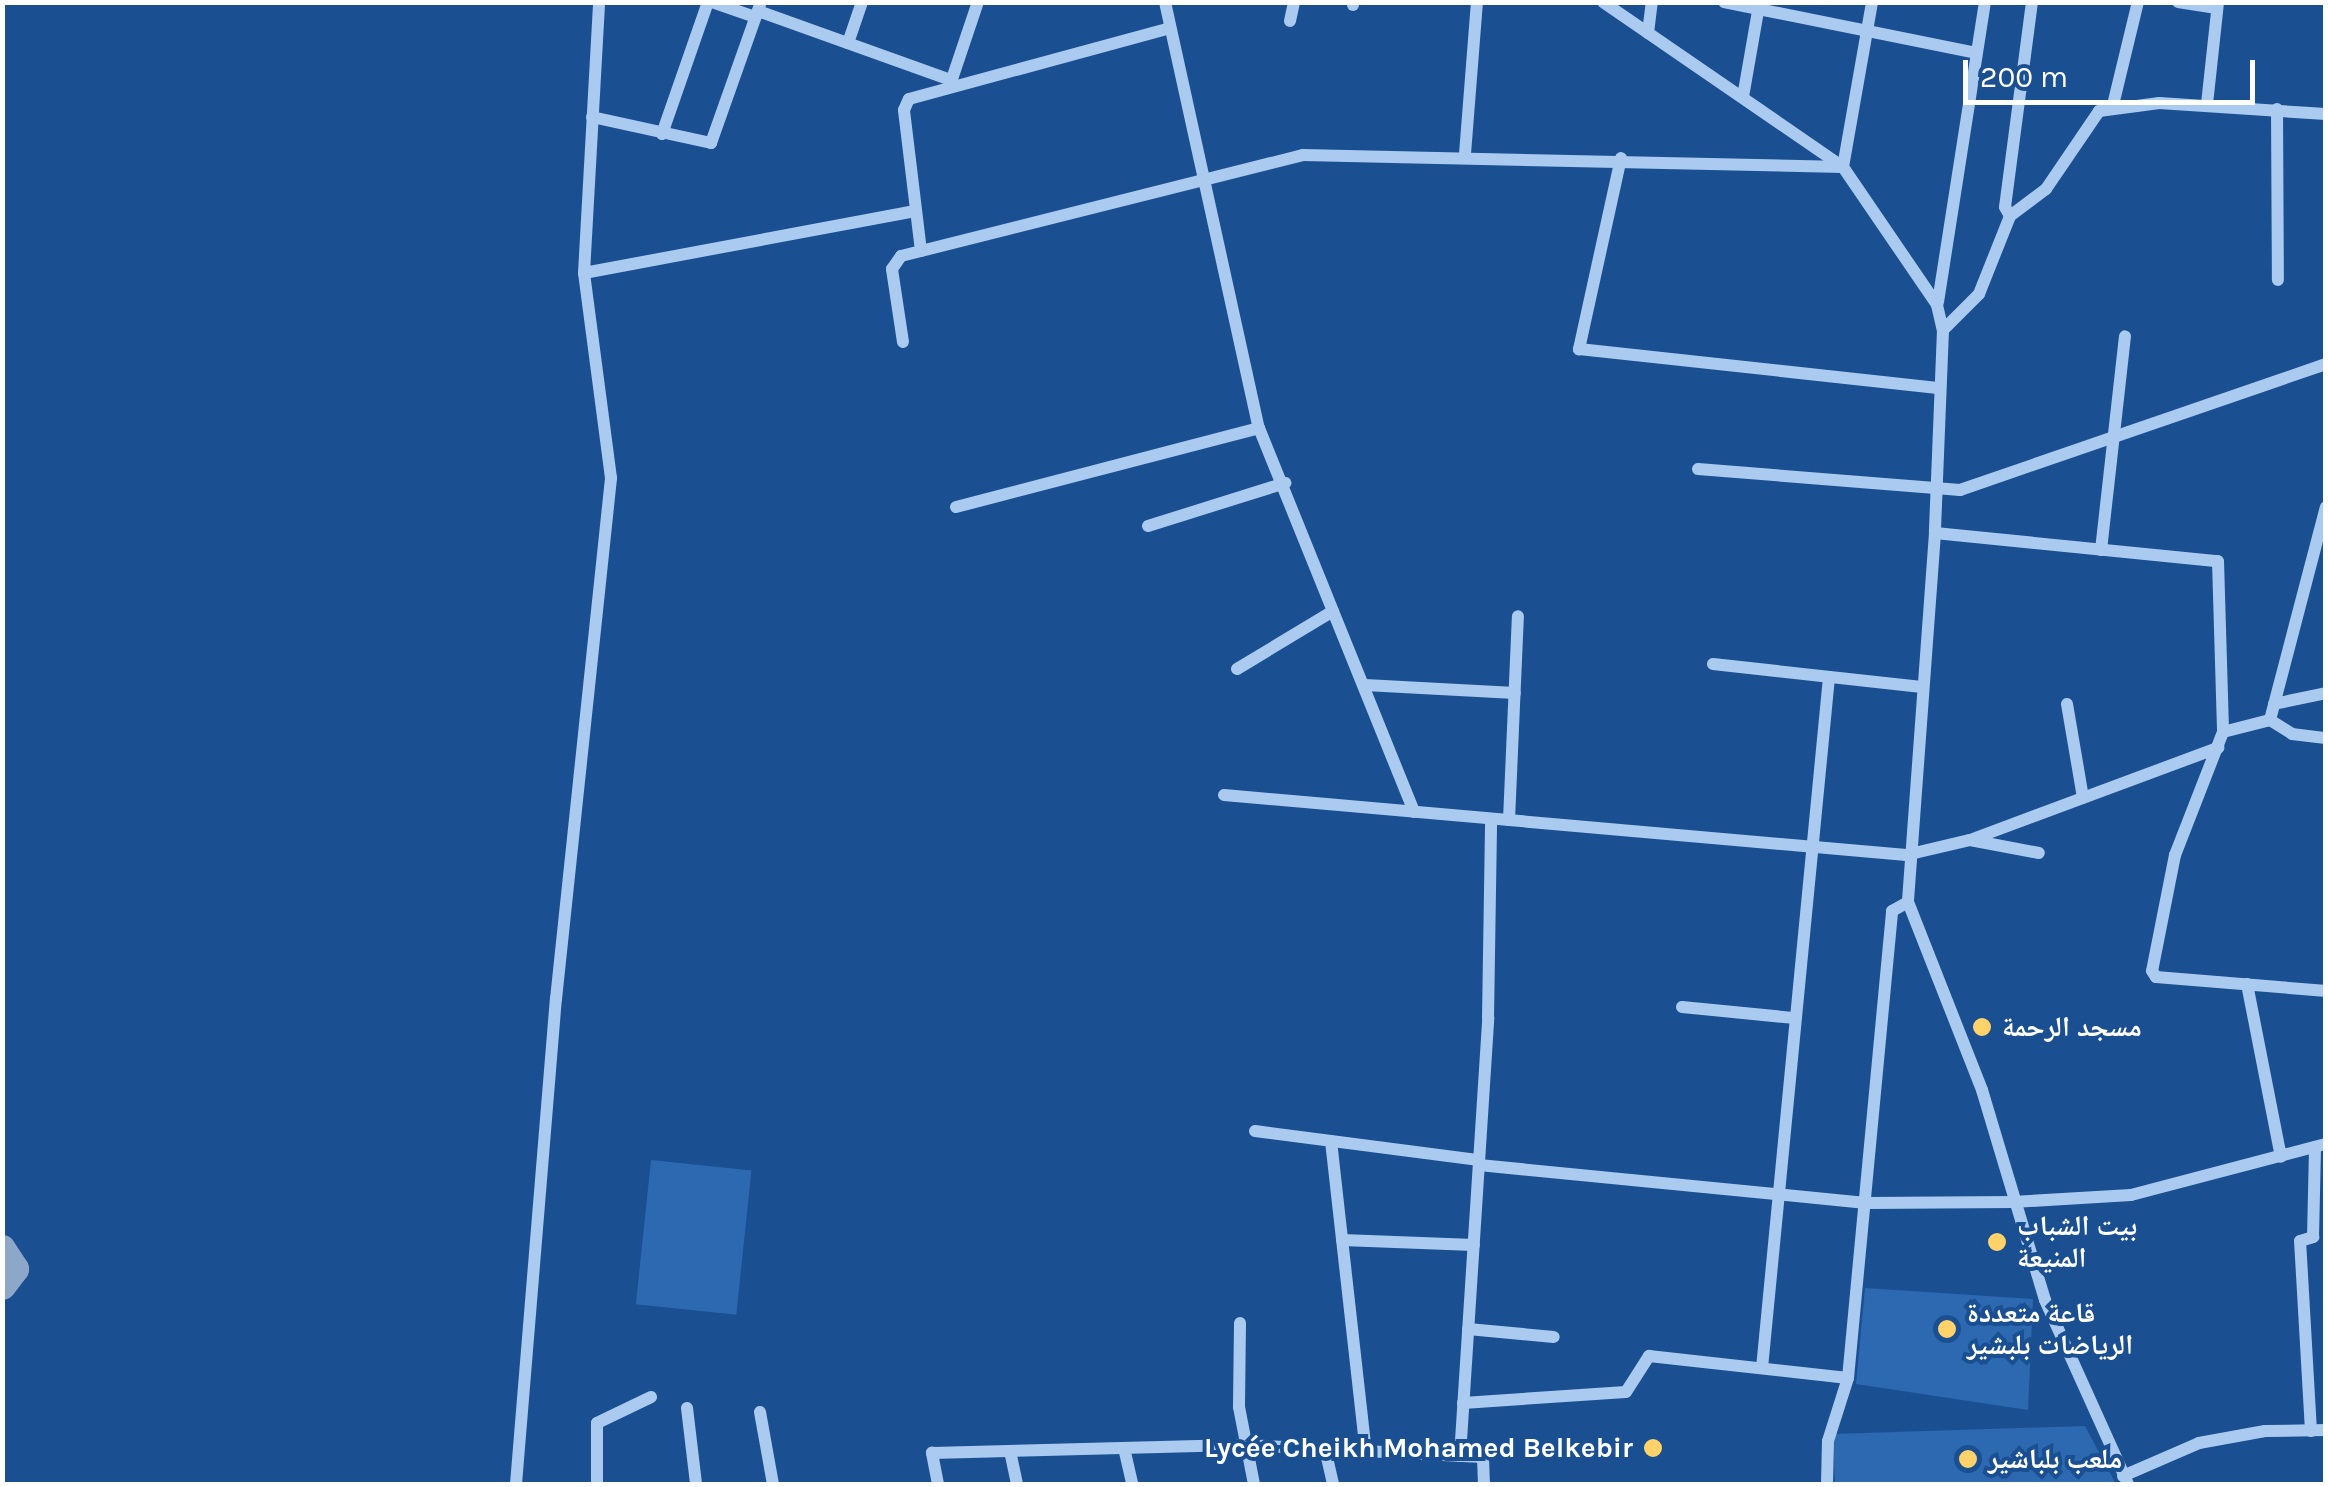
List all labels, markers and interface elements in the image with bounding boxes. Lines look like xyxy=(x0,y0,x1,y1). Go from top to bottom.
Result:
scale bar xyxy=(1968,40,2260,102)
text: 200 m xyxy=(1980,59,2068,95)
place label: مسجد الرحمة xyxy=(2002,1010,2142,1044)
marker: مسجد الرحمة xyxy=(1971,1016,1993,1038)
place label: بيت الشباب المنيعة xyxy=(2017,1209,2137,1275)
marker: بيت الشباب المنيعة xyxy=(1986,1231,2008,1253)
place label: قاعة متعددة الرياضات بلبشير xyxy=(1967,1296,2133,1362)
marker: قاعة متعددة الرياضات بلبشير xyxy=(1936,1318,1958,1340)
place label: Lycée Cheikh Mohamed Belkebir xyxy=(1204,1431,1633,1465)
marker: Lycée Cheikh Mohamed Belkebir xyxy=(1642,1437,1664,1459)
place label: ملعب بلباشير xyxy=(1988,1442,2122,1476)
marker: ملعب بلباشير xyxy=(1957,1448,1979,1470)

